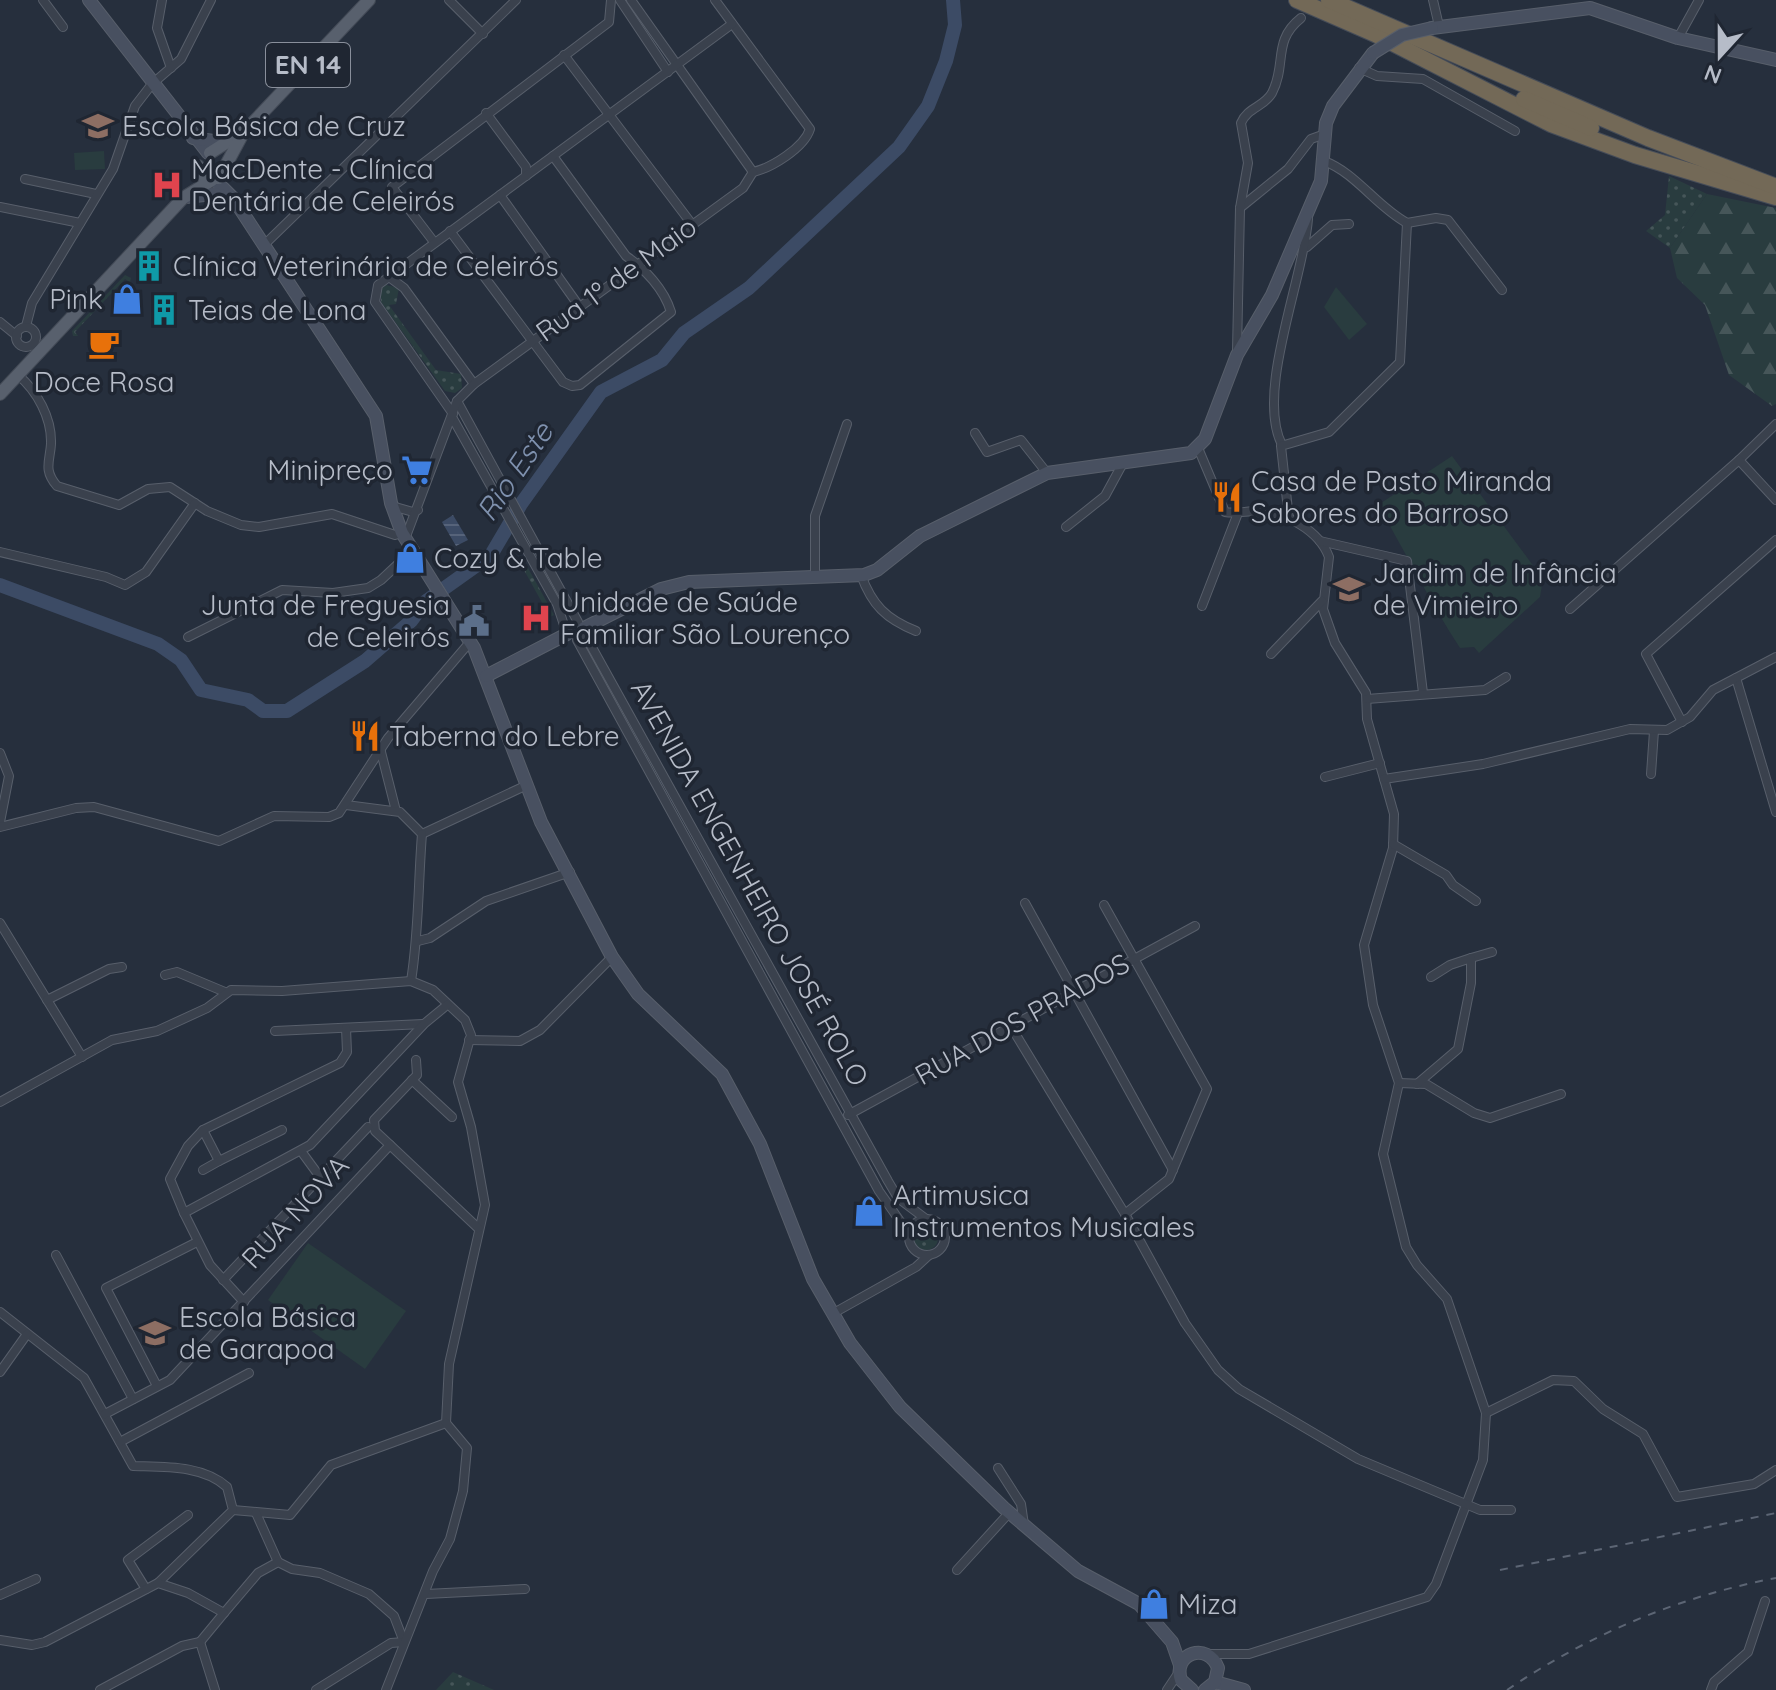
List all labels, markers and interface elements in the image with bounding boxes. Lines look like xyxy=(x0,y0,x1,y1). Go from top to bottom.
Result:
north arrow xyxy=(1680,16,1760,96)
road number: EN 14 xyxy=(266,43,350,87)
text: N xyxy=(1700,59,1725,91)
place label: Escola Básica de Cruz xyxy=(122,108,406,143)
school or university icon: Escola Básica de Cruz xyxy=(81,109,115,143)
place label: MacDente - Clínica Dentária de Celeirós xyxy=(191,151,455,218)
hospital icon: MacDente - Clínica Dentária de Celeirós xyxy=(150,168,184,202)
street label: Rua 1º de Maio xyxy=(528,209,703,349)
place label: Clínica Veterinária de Celeirós xyxy=(173,248,559,283)
building icon: Clínica Veterinária de Celeirós xyxy=(132,249,166,283)
place label: Pink xyxy=(49,281,103,316)
shop icon: Pink xyxy=(110,282,144,316)
place label: Teias de Lona xyxy=(188,292,367,327)
building icon: Teias de Lona xyxy=(147,293,181,327)
cafe icon: Doce Rosa xyxy=(87,327,121,361)
place label: Doce Rosa xyxy=(33,364,175,399)
water label: Rio Este xyxy=(467,414,562,528)
place label: Minipreço xyxy=(267,452,393,487)
supermarket icon: Minipreço xyxy=(400,453,434,487)
place label: Casa de Pasto Miranda Sabores do Barroso xyxy=(1251,463,1552,530)
restaurant icon: Casa de Pasto Miranda Sabores do Barroso xyxy=(1210,480,1244,514)
place label: Cozy & Table xyxy=(434,540,603,575)
shop icon: Cozy & Table xyxy=(393,541,427,575)
place label: Jardim de Infância de Vimieiro xyxy=(1373,555,1617,622)
school or university icon: Jardim de Infância de Vimieiro xyxy=(1332,572,1366,606)
place label: Unidade de Saúde Familiar São Lourenço xyxy=(560,584,850,651)
place label: Junta de Freguesia de Celeirós xyxy=(201,587,450,654)
hospital icon: Unidade de Saúde Familiar São Lourenço xyxy=(519,601,553,635)
public building icon: Junta de Freguesia de Celeirós xyxy=(457,604,491,638)
street label: AVENIDA ENGENHEIRO JOSÉ ROLO xyxy=(624,674,877,1092)
place label: Taberna do Lebre xyxy=(389,718,620,753)
restaurant icon: Taberna do Lebre xyxy=(348,719,382,753)
street label: RUA DOS PRADOS xyxy=(908,945,1135,1092)
street label: RUA NOVA xyxy=(234,1148,356,1275)
place label: Artimusica Instrumentos Musicales xyxy=(893,1177,1195,1244)
shop icon: Artimusica Instrumentos Musicales xyxy=(852,1194,886,1228)
place label: Escola Básica de Garapoa xyxy=(179,1299,356,1366)
school or university icon: Escola Básica de Garapoa xyxy=(138,1316,172,1350)
place label: Miza xyxy=(1178,1586,1238,1621)
shop icon: Miza xyxy=(1137,1587,1171,1621)

